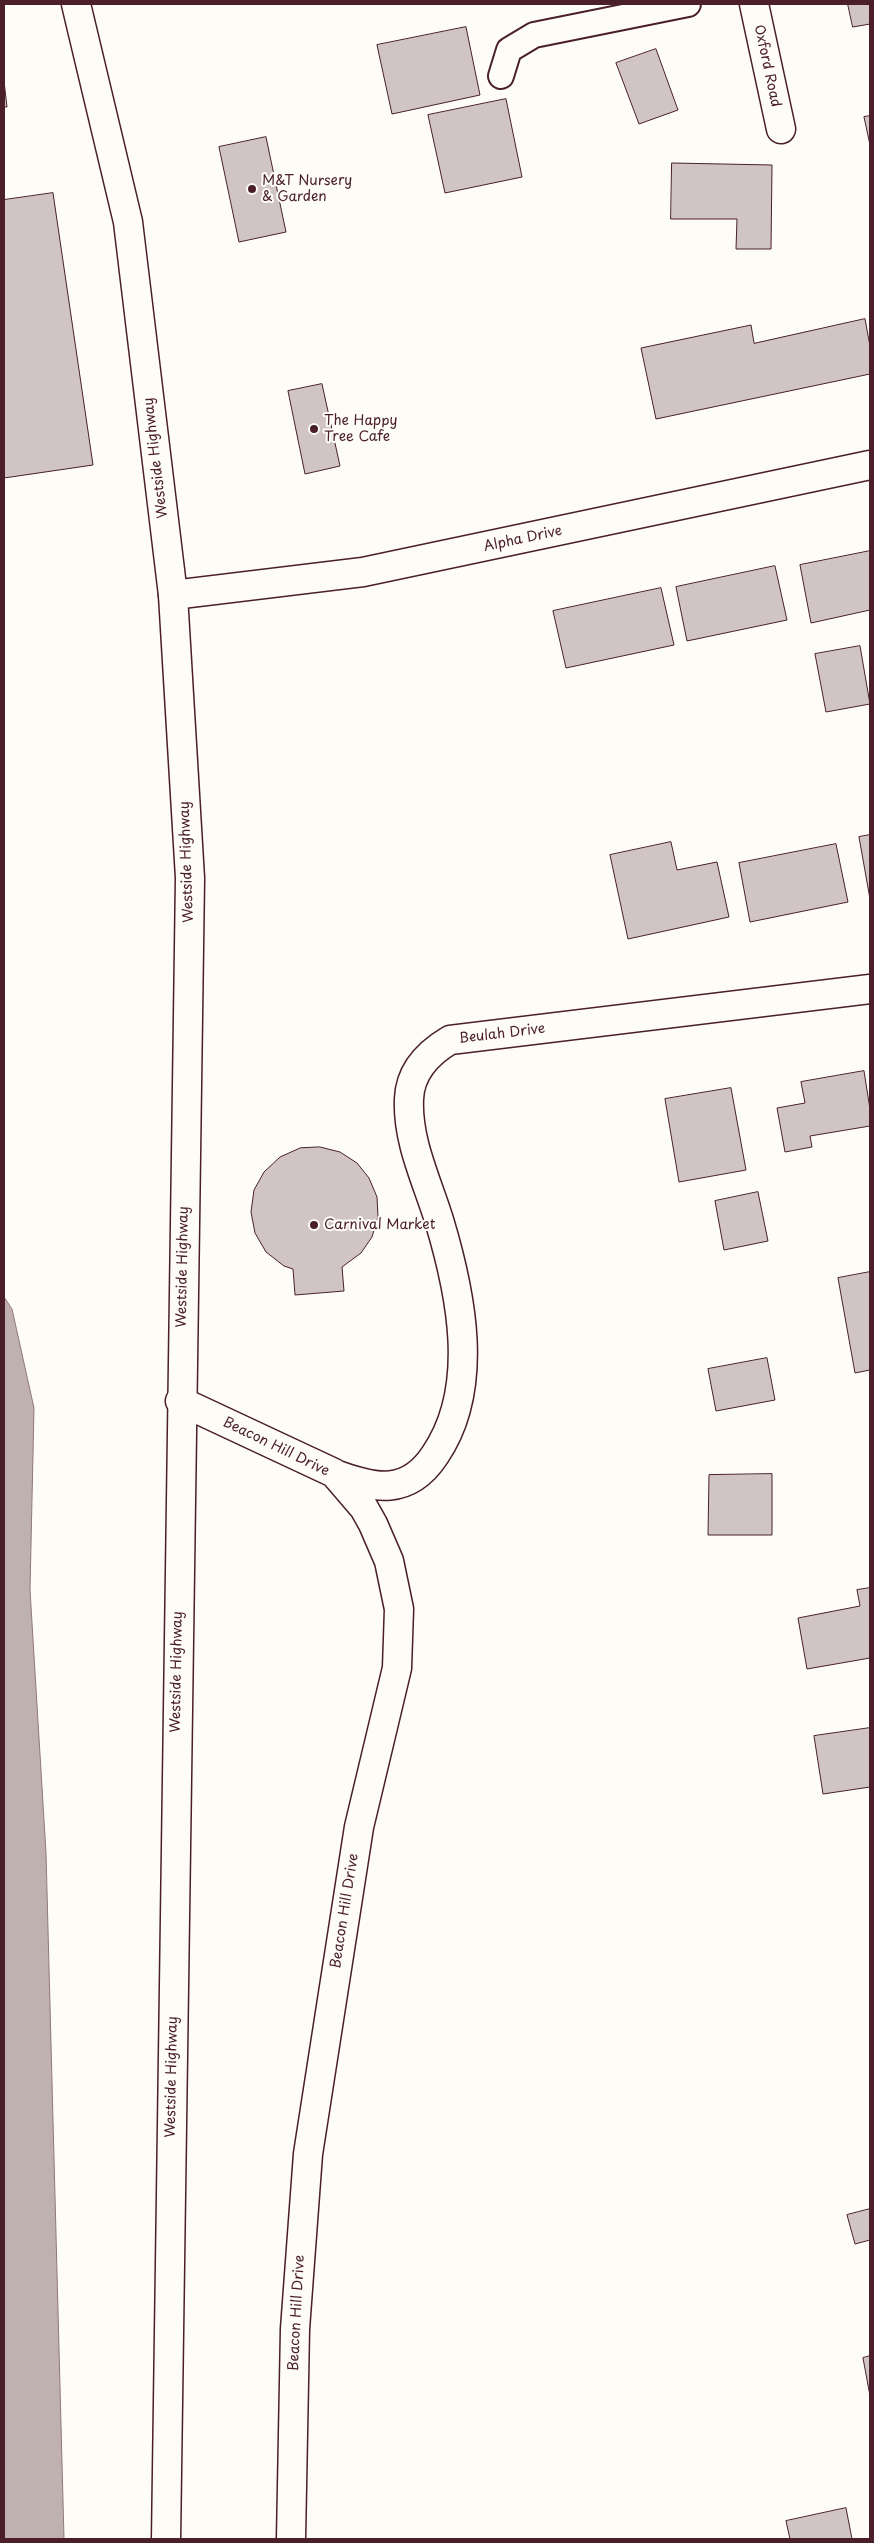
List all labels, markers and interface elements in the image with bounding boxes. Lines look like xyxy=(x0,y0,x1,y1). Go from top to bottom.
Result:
street label: Oxford Road xyxy=(750,23,784,109)
place label: M&T Nursery & Garden xyxy=(262,173,352,206)
marker: M&T Nursery & Garden xyxy=(246,183,258,195)
street label: Westside Highway xyxy=(140,397,172,519)
place label: The Happy Tree Cafe xyxy=(324,413,398,446)
marker: The Happy Tree Cafe xyxy=(308,423,320,435)
street label: Alpha Drive xyxy=(482,523,564,555)
street label: Westside Highway xyxy=(176,801,198,923)
street label: Beulah Drive xyxy=(458,1020,546,1048)
street label: Westside Highway xyxy=(174,1206,192,1328)
place label: Carnival Market xyxy=(324,1217,435,1233)
marker: Carnival Market xyxy=(308,1219,320,1231)
street label: Beacon Hill Drive xyxy=(220,1414,332,1480)
street label: Westside Highway xyxy=(168,1611,186,1733)
street label: Beacon Hill Drive xyxy=(328,1852,362,1970)
street label: Westside Highway xyxy=(163,2016,181,2138)
street label: Beacon Hill Drive xyxy=(286,2254,308,2372)

